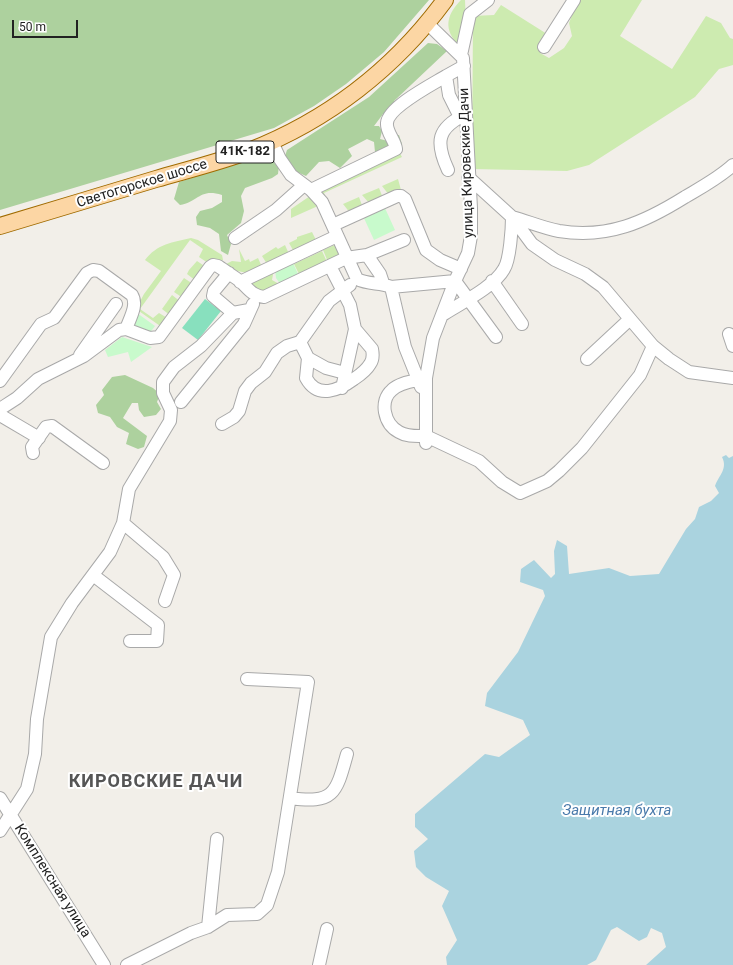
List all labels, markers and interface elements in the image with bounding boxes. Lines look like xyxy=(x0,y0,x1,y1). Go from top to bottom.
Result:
scale bar xyxy=(14,12,80,38)
text: 50 m xyxy=(19,20,46,34)
street label: улица Кировские Дачи xyxy=(456,88,478,238)
road number: 41К-182 xyxy=(216,141,274,163)
street label: Светогорское шоссе xyxy=(75,156,209,212)
district label: КИРОВСКИЕ ДАЧИ xyxy=(69,771,243,793)
water label: Защитная бухта xyxy=(563,802,671,820)
street label: Комплексная улица xyxy=(10,821,94,941)

